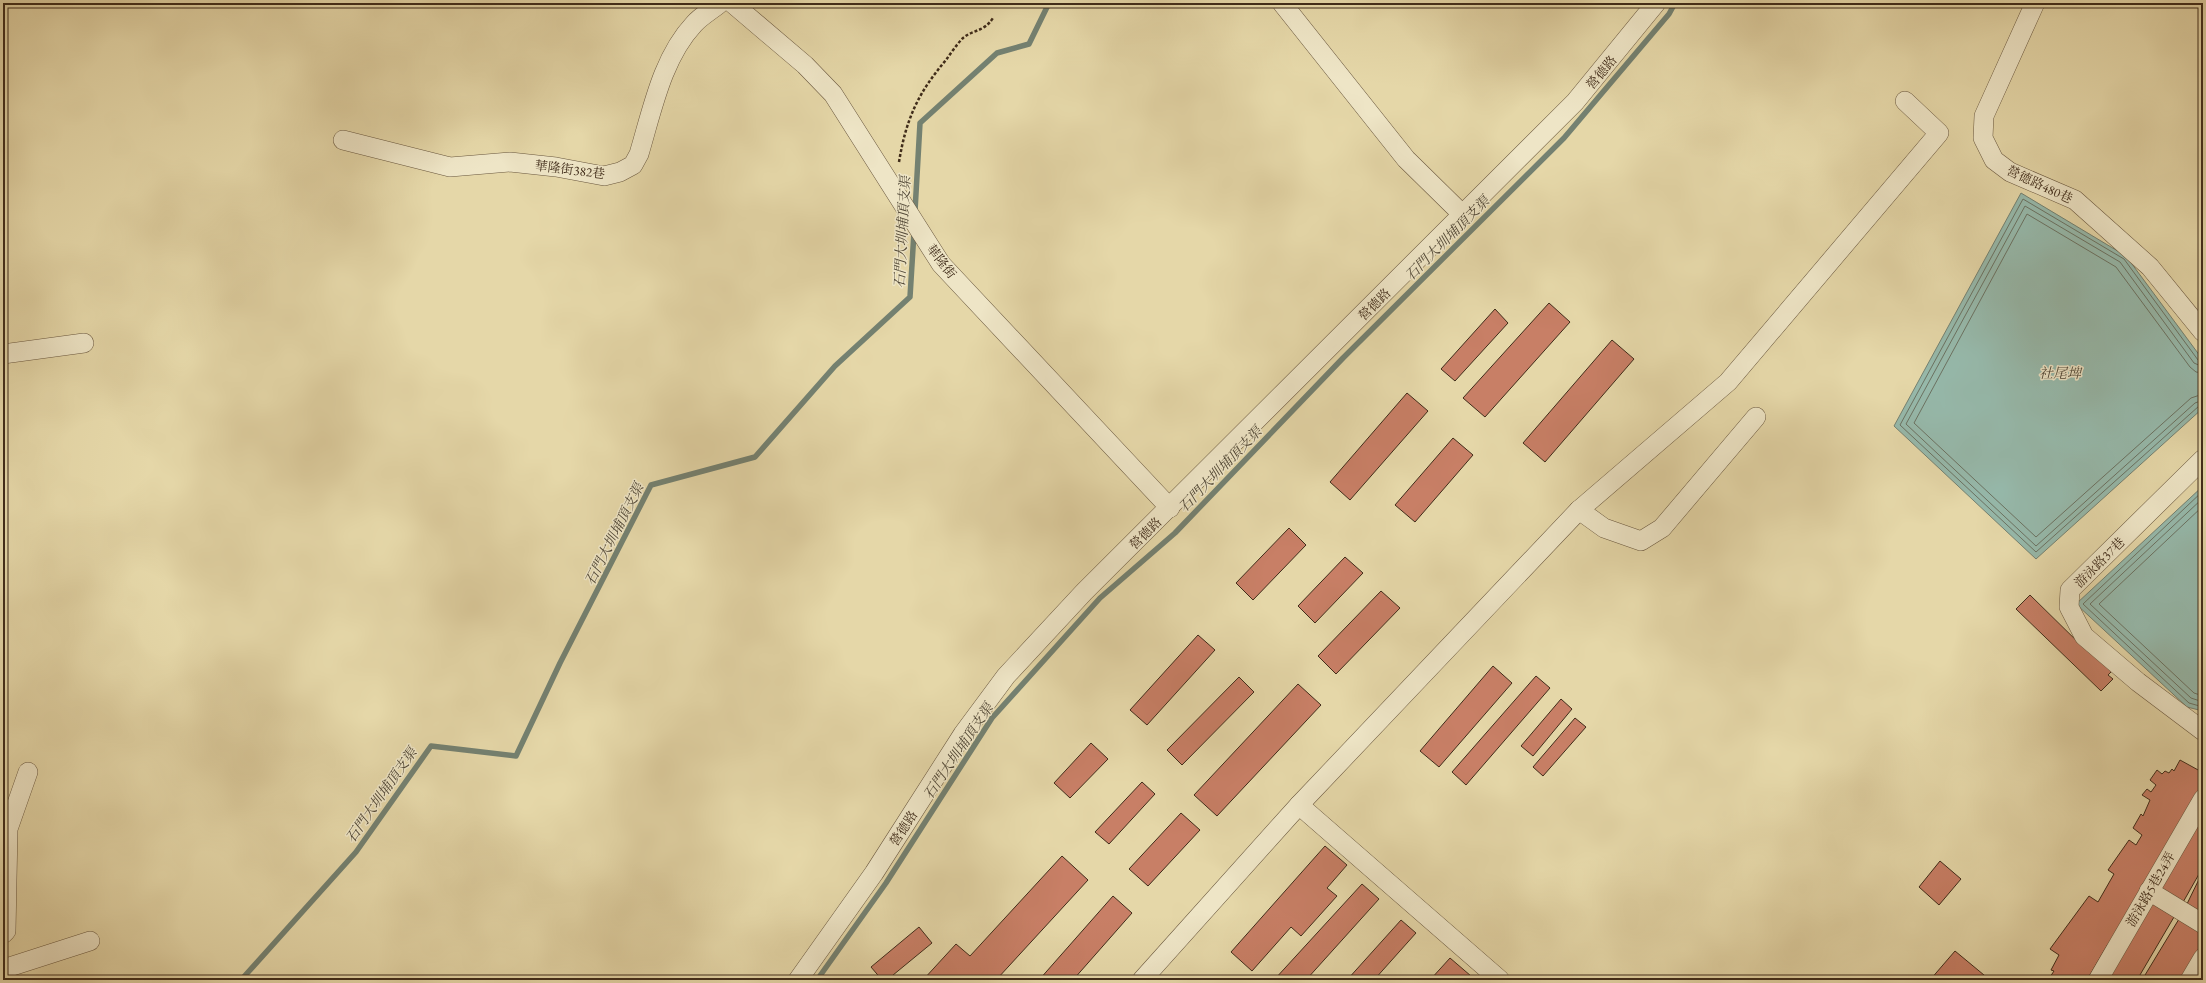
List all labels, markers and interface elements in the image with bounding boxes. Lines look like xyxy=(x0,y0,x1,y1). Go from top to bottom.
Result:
street label: 營德路 xyxy=(1582,52,1620,93)
street label: 華隆街382巷 xyxy=(534,157,606,182)
street label: 營德路480巷 xyxy=(2004,162,2075,207)
water label: 石門大圳埔頂支渠 xyxy=(890,174,914,288)
water label: 石門大圳埔頂支渠 xyxy=(1401,191,1494,284)
street label: 華隆街 xyxy=(923,241,960,282)
street label: 營德路 xyxy=(1355,285,1394,324)
water label: 社尾埤 xyxy=(2039,364,2083,382)
water label: 石門大圳埔頂支渠 xyxy=(1175,421,1267,516)
water label: 石門大圳埔頂支渠 xyxy=(581,478,648,588)
street label: 營德路 xyxy=(1126,514,1165,553)
street label: 游泳路37巷 xyxy=(2071,534,2128,591)
water label: 石門大圳埔頂支渠 xyxy=(919,698,998,802)
water label: 石門大圳埔頂支渠 xyxy=(342,742,422,846)
street label: 營德路 xyxy=(886,807,921,849)
street label: 游泳路5巷24弄 xyxy=(2122,849,2179,930)

